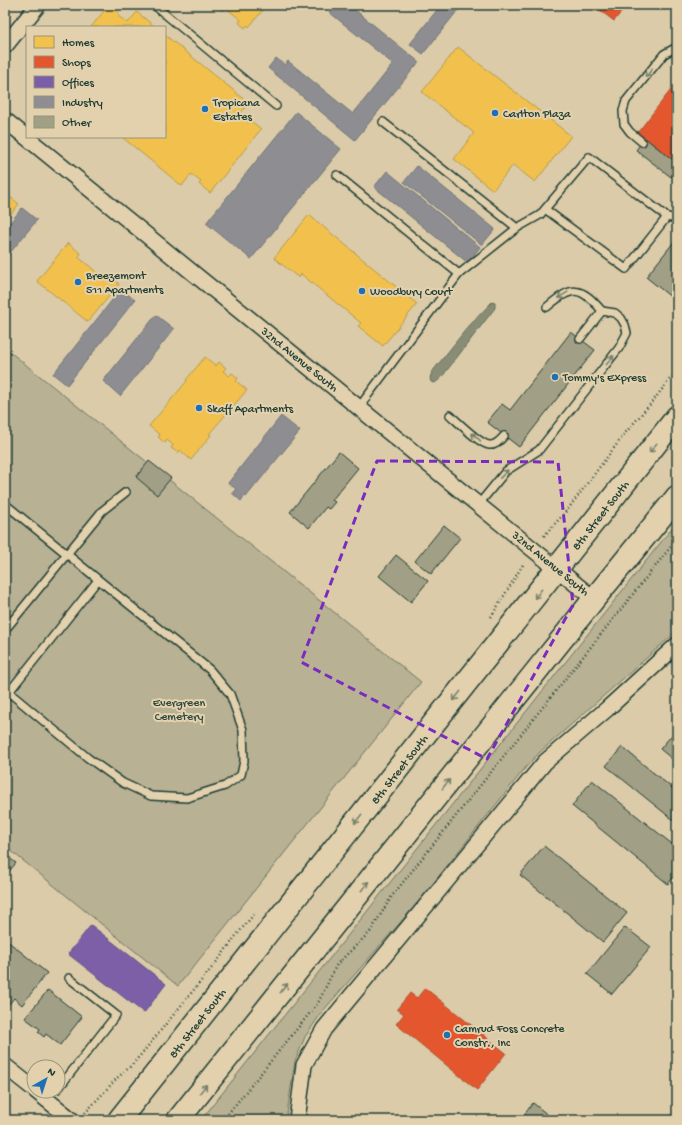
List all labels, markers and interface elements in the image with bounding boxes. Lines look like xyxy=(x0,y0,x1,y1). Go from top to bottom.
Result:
legend xyxy=(26,26,166,138)
text: Homes xyxy=(62,37,95,51)
text: Shops xyxy=(62,57,91,71)
one-way arrow xyxy=(645,68,653,79)
text: Offices xyxy=(62,77,94,91)
text: Industry xyxy=(62,97,103,111)
place label: Tropicana Estates xyxy=(212,97,260,125)
marker: Tropicana Estates xyxy=(200,104,210,114)
marker: Carlton Plaza xyxy=(490,108,500,118)
place label: Carlton Plaza xyxy=(503,108,571,122)
text: Other xyxy=(62,117,93,131)
place label: Breezemont 511 Apartments xyxy=(85,270,164,298)
marker: Breezemont 511 Apartments xyxy=(73,277,83,287)
marker: Woodbury Court xyxy=(357,286,367,296)
place label: Woodbury Court xyxy=(370,286,453,300)
one-way arrow xyxy=(557,292,569,300)
street label: 32nd Avenue South xyxy=(256,324,341,396)
one-way arrow xyxy=(606,354,614,365)
marker: Tommy's Express xyxy=(550,372,560,382)
place label: Tommy's Express xyxy=(562,372,647,386)
marker: Skaff Apartments xyxy=(194,403,204,413)
place label: Skaff Apartments xyxy=(207,403,294,417)
one-way arrow xyxy=(471,433,481,442)
one-way arrow xyxy=(649,442,657,453)
one-way arrow xyxy=(499,469,508,479)
street label: 8th Street South xyxy=(570,478,633,554)
street label: 32nd Avenue South xyxy=(507,528,592,600)
one-way arrow xyxy=(533,588,542,599)
one-way arrow xyxy=(452,690,461,701)
park label: Evergreen Cemetery xyxy=(153,697,205,725)
street label: 8th Street South xyxy=(369,732,432,808)
one-way arrow xyxy=(441,779,450,790)
one-way arrow xyxy=(354,814,363,825)
one-way arrow xyxy=(360,881,369,892)
one-way arrow xyxy=(279,982,288,993)
street label: 8th Street South xyxy=(167,986,230,1062)
place label: Camrud Foss Concrete Constr., Inc xyxy=(455,1023,565,1051)
marker: Camrud Foss Concrete Constr., Inc xyxy=(442,1030,452,1040)
north arrow xyxy=(26,1059,66,1099)
text: N xyxy=(44,1066,58,1080)
one-way arrow xyxy=(198,1084,207,1095)

